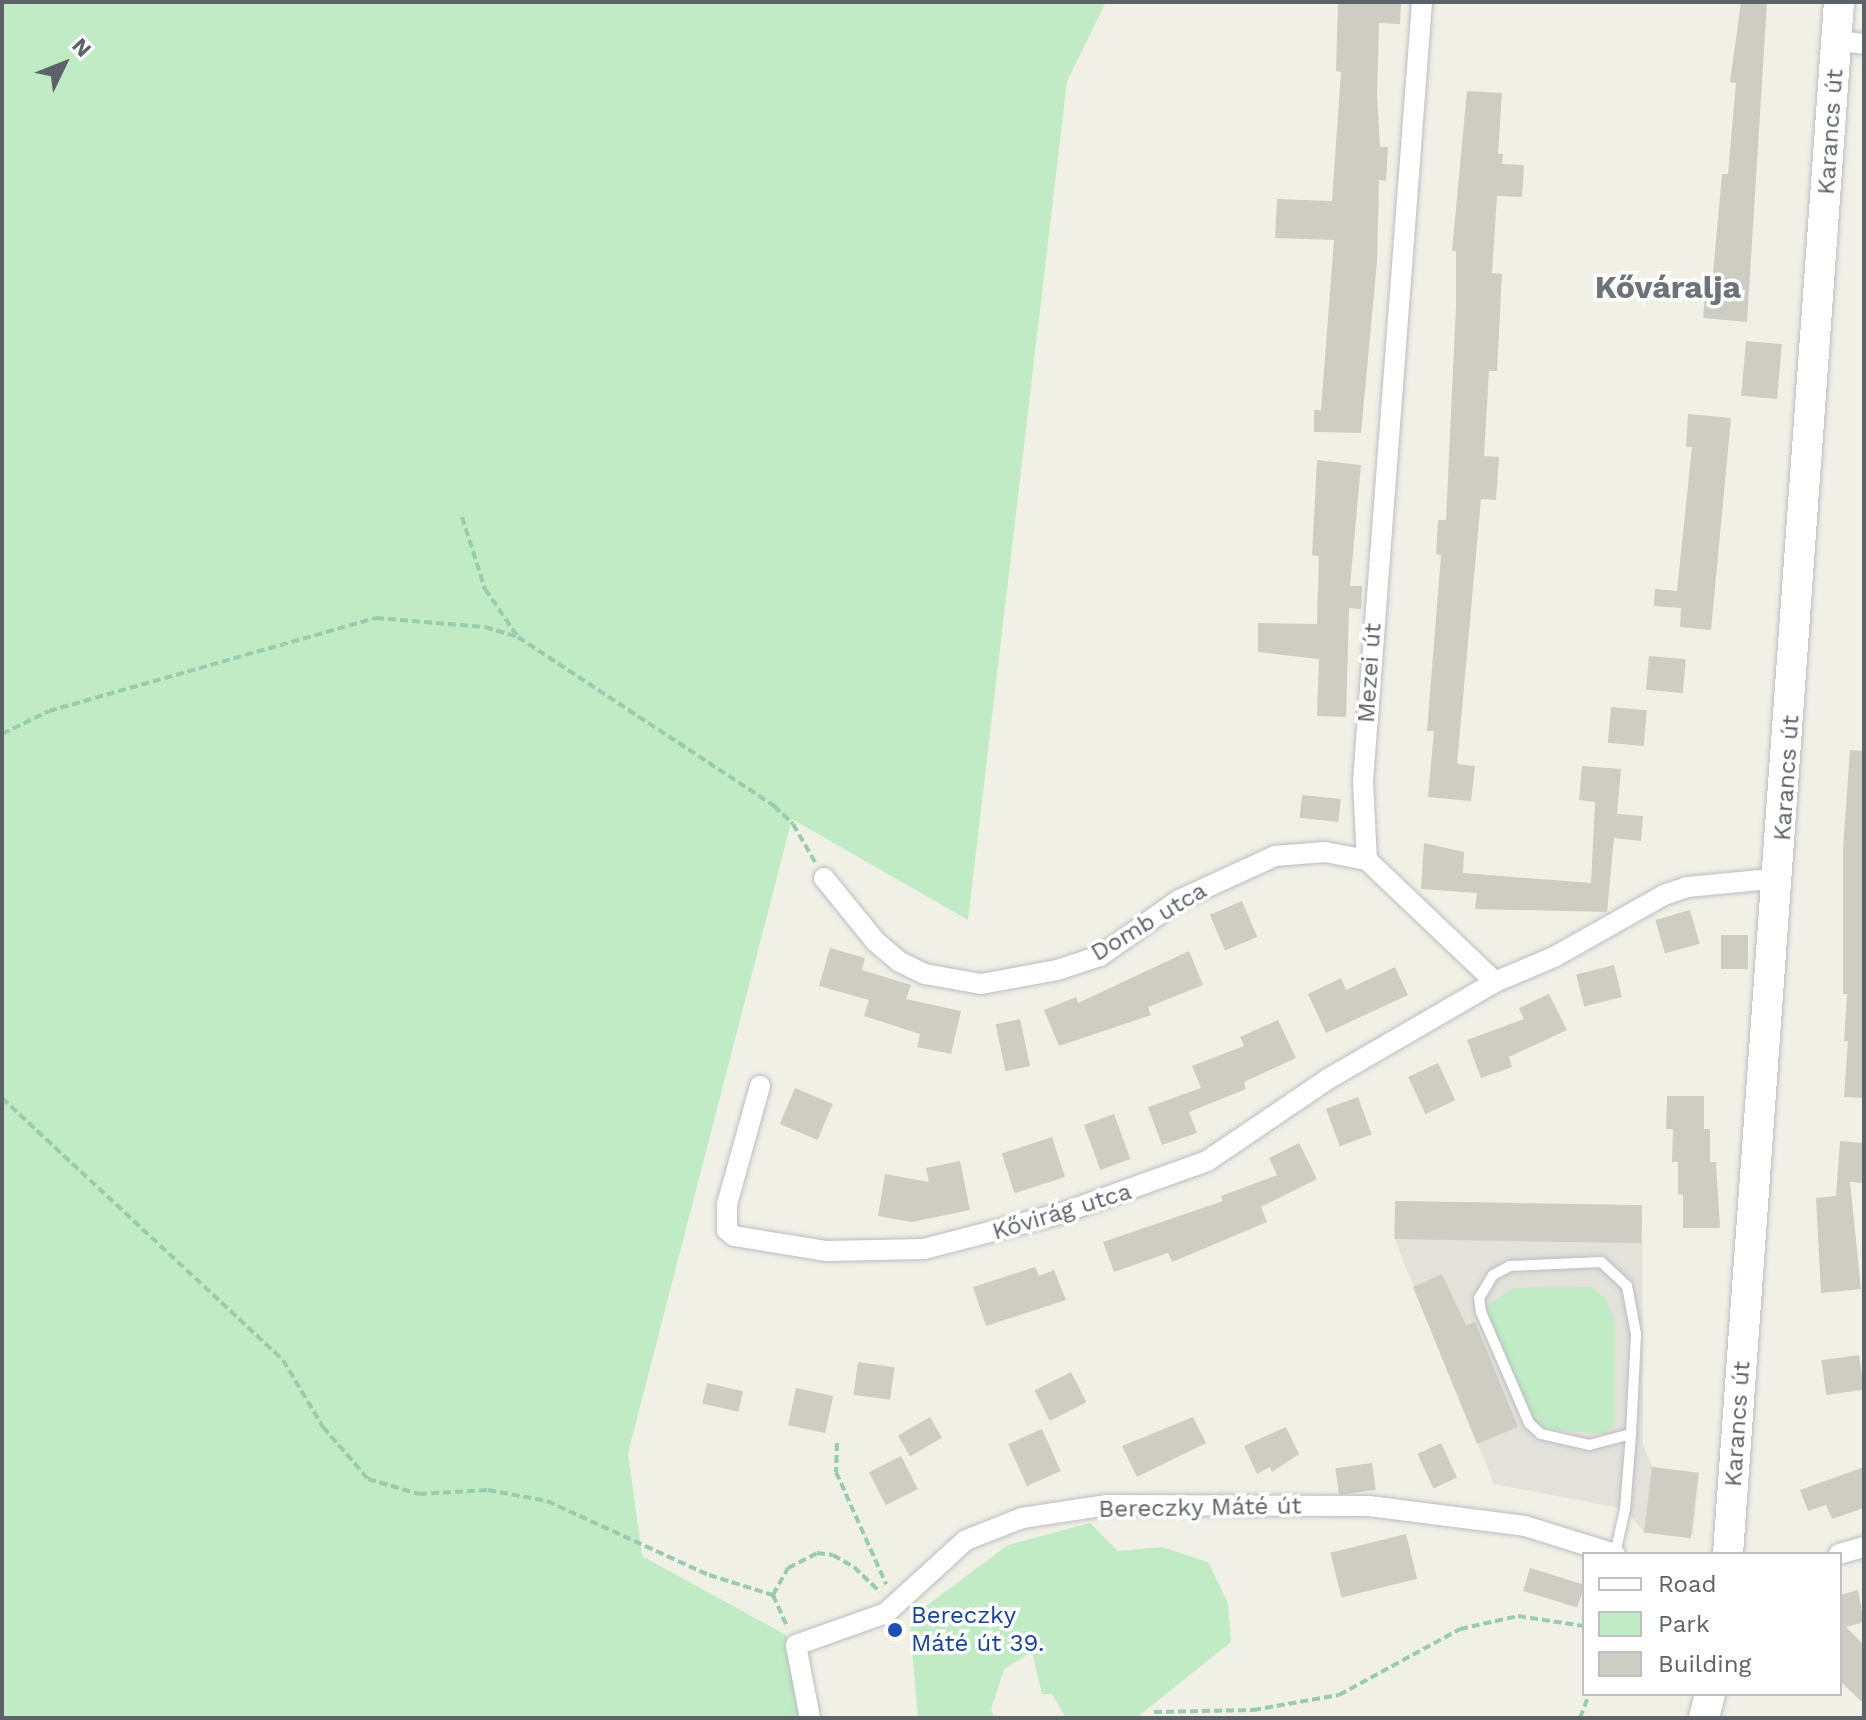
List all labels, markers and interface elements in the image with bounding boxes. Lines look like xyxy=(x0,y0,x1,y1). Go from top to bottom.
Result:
north arrow xyxy=(24,24,104,104)
text: N xyxy=(67,33,97,62)
street label: Karancs út xyxy=(1812,68,1850,196)
district label: Kőváralja xyxy=(1595,268,1741,306)
street label: Mezei út xyxy=(1352,622,1388,724)
street label: Karancs út xyxy=(1768,714,1806,842)
street label: Domb utca xyxy=(1086,876,1212,968)
street label: Kővirág utca xyxy=(989,1177,1135,1247)
street label: Karancs út xyxy=(1719,1360,1757,1488)
street label: Bereczky Máté út xyxy=(1098,1492,1302,1524)
legend xyxy=(1582,1552,1842,1696)
text: Road xyxy=(1658,1570,1717,1598)
place label: Bereczky Máté út 39. xyxy=(911,1602,1044,1658)
text: Park xyxy=(1658,1610,1710,1638)
marker: Bereczky Máté út 39. xyxy=(886,1621,904,1639)
text: Building xyxy=(1658,1650,1751,1678)

